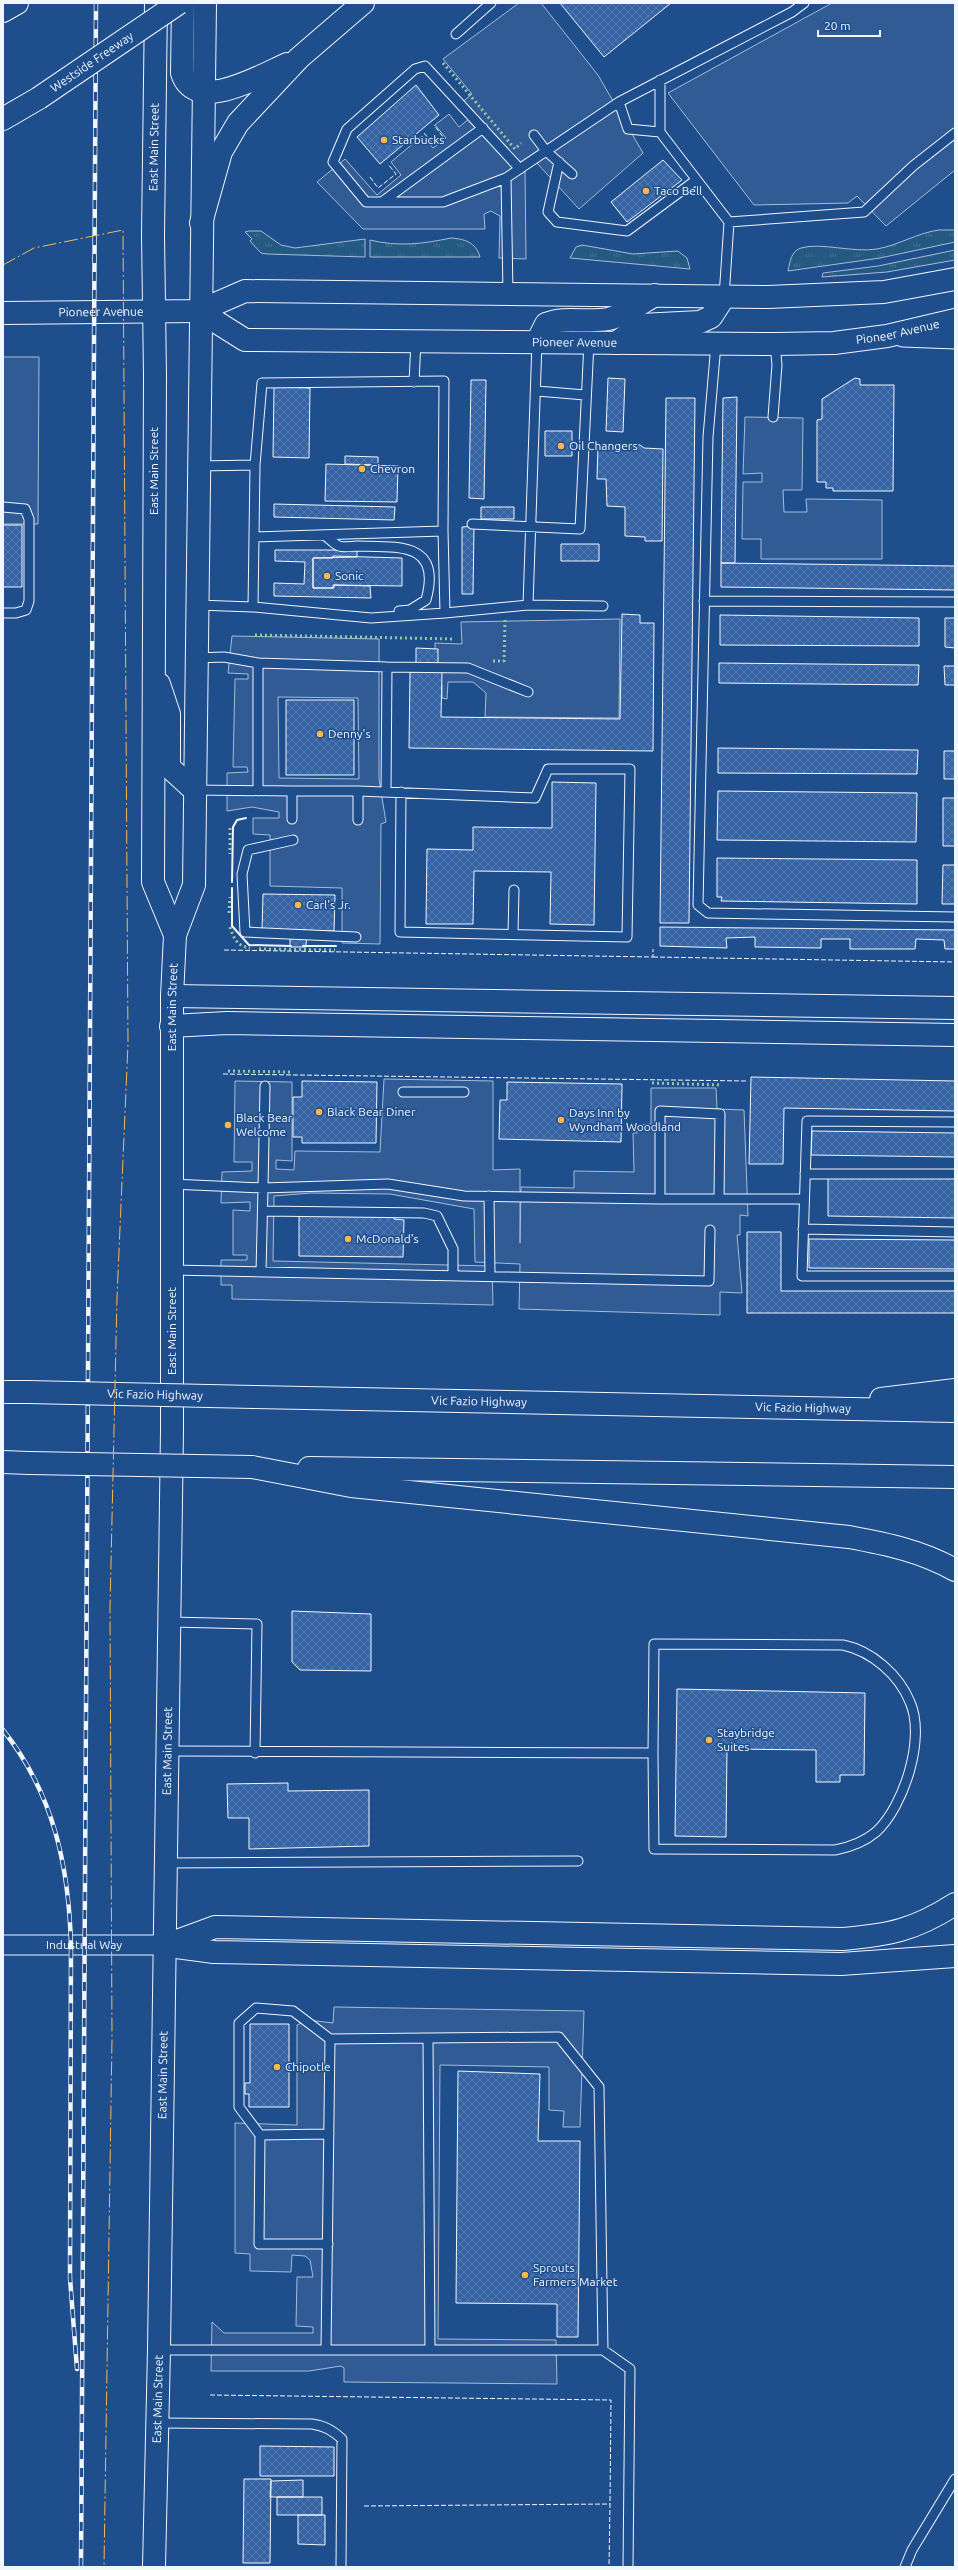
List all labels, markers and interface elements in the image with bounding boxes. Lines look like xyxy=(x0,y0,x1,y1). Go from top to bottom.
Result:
scale bar xyxy=(818,12,880,38)
text: 20 m xyxy=(824,19,851,32)
street label: Westside Freeway xyxy=(48,29,136,94)
street label: East Main Street xyxy=(146,103,161,191)
place label: Starbucks xyxy=(392,133,444,146)
marker: Starbucks xyxy=(379,135,389,145)
place label: Taco Bell xyxy=(654,184,702,197)
marker: Taco Bell xyxy=(641,186,651,196)
street label: Pioneer Avenue xyxy=(58,305,144,318)
street label: Pioneer Avenue xyxy=(855,317,941,346)
street label: Pioneer Avenue xyxy=(532,335,617,349)
street label: East Main Street xyxy=(147,427,160,515)
place label: Oil Changers xyxy=(569,439,638,452)
marker: Oil Changers xyxy=(556,441,566,451)
place label: Chevron xyxy=(370,462,415,475)
marker: Chevron xyxy=(357,464,367,474)
place label: Sonic xyxy=(335,569,364,582)
marker: Sonic xyxy=(322,571,332,581)
place label: Denny's xyxy=(328,727,371,740)
marker: Denny's xyxy=(315,729,325,739)
place label: Carl's Jr. xyxy=(306,898,351,911)
marker: Carl's Jr. xyxy=(293,900,303,910)
street label: East Main Street xyxy=(165,962,180,1051)
place label: Black Bear Diner xyxy=(327,1105,416,1118)
place label: Days Inn by Wyndham Woodland xyxy=(569,1106,681,1133)
marker: Black Bear Diner xyxy=(314,1107,324,1117)
place label: Black Bear Welcome xyxy=(236,1111,293,1138)
marker: Days Inn by Wyndham Woodland xyxy=(556,1115,566,1125)
marker: Black Bear Welcome xyxy=(223,1120,233,1130)
place label: McDonald's xyxy=(356,1232,419,1245)
marker: McDonald's xyxy=(343,1234,353,1244)
street label: East Main Street xyxy=(165,1287,178,1375)
street label: Vic Fazio Highway xyxy=(107,1387,203,1402)
street label: Vic Fazio Highway xyxy=(431,1394,527,1408)
street label: Vic Fazio Highway xyxy=(755,1400,851,1415)
street label: East Main Street xyxy=(160,1707,174,1795)
place label: Staybridge Suites xyxy=(717,1726,775,1753)
marker: Staybridge Suites xyxy=(704,1735,714,1745)
street label: Industrial Way xyxy=(46,1938,122,1951)
street label: East Main Street xyxy=(155,2031,170,2119)
place label: Chipotle xyxy=(285,2060,331,2073)
marker: Chipotle xyxy=(272,2062,282,2072)
place label: Sprouts Farmers Market xyxy=(533,2261,618,2288)
marker: Sprouts Farmers Market xyxy=(520,2270,530,2280)
street label: East Main Street xyxy=(150,2354,165,2443)

